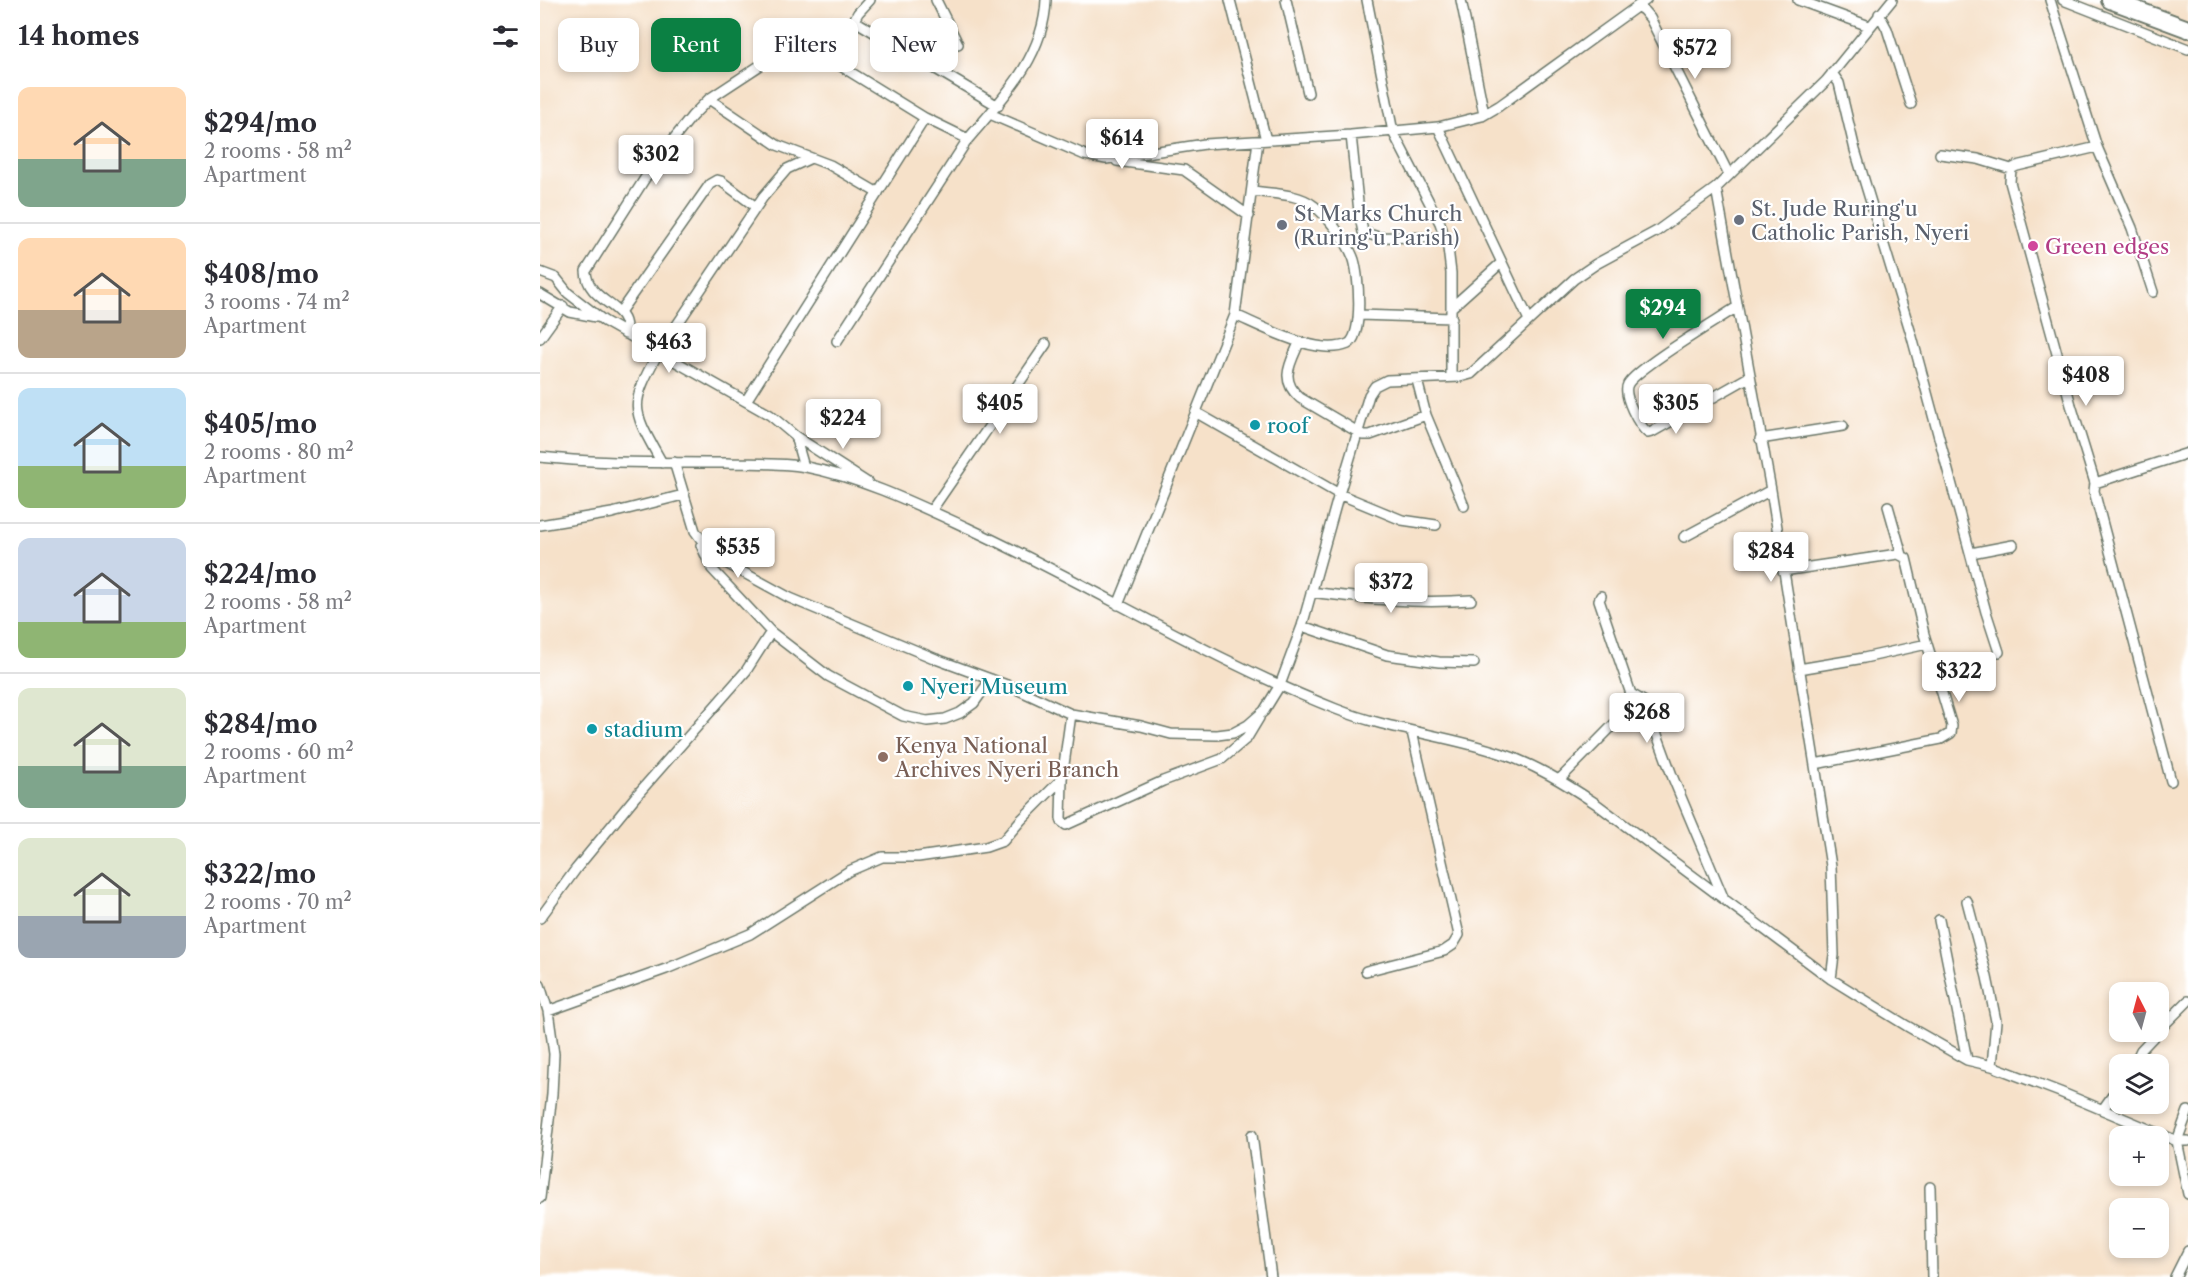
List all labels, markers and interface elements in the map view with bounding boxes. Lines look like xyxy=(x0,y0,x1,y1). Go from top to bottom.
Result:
chip: Buy xyxy=(558,18,639,72)
chip: Rent xyxy=(651,18,741,72)
chip: Filters xyxy=(753,18,858,72)
chip: New xyxy=(870,18,958,72)
text: 14 homes xyxy=(18,20,140,52)
icon: filters xyxy=(489,20,522,53)
pin: $572 xyxy=(1659,29,1731,80)
text: $572 xyxy=(1673,36,1717,60)
text: $294/mo xyxy=(204,107,317,139)
icon: home xyxy=(66,111,138,183)
pin: $614 xyxy=(1086,119,1158,170)
text: $614 xyxy=(1100,126,1144,150)
pin: $302 xyxy=(620,135,692,186)
text: 2 rooms · 58 m² xyxy=(204,139,352,163)
text: $302 xyxy=(632,142,680,166)
text: Apartment xyxy=(204,163,307,187)
place label: St. Jude Ruring'u Catholic Parish, Nyeri xyxy=(1751,196,1969,245)
place label: St Marks Church (Ruring'u Parish) xyxy=(1294,201,1462,250)
marker: St. Jude Ruring'u Catholic Parish, Nyeri xyxy=(1732,213,1746,227)
marker: St Marks Church (Ruring'u Parish) xyxy=(1275,218,1289,232)
place label: Green edges xyxy=(2045,234,2169,259)
marker: Green edges xyxy=(2026,239,2040,253)
text: $408/mo xyxy=(204,258,319,290)
icon: home xyxy=(66,262,138,334)
pin: $294 xyxy=(1627,289,1699,340)
text: 3 rooms · 74 m² xyxy=(204,290,350,314)
text: $294 xyxy=(1640,296,1686,320)
text: Apartment xyxy=(204,314,307,338)
pin: $463 xyxy=(633,323,705,374)
text: $463 xyxy=(646,330,692,354)
pin: $408 xyxy=(2050,356,2122,407)
text: $408 xyxy=(2062,363,2110,387)
pin: $405 xyxy=(964,384,1036,435)
pin: $305 xyxy=(1640,384,1712,435)
text: $405 xyxy=(977,391,1023,415)
text: $305 xyxy=(1653,391,1699,415)
pin: $224 xyxy=(807,399,879,450)
text: $224 xyxy=(820,406,866,430)
text: $405/mo xyxy=(204,408,317,440)
icon: home xyxy=(66,412,138,484)
place label: roof xyxy=(1267,413,1311,438)
marker: roof xyxy=(1248,418,1262,432)
text: 2 rooms · 80 m² xyxy=(204,440,354,464)
text: Apartment xyxy=(204,464,307,488)
pin: $535 xyxy=(702,528,774,579)
pin: $284 xyxy=(1735,532,1807,583)
text: $535 xyxy=(716,535,760,559)
text: $284 xyxy=(1747,539,1795,563)
text: $224/mo xyxy=(204,558,317,590)
icon: home xyxy=(66,562,138,634)
pin: $372 xyxy=(1355,563,1427,614)
text: $372 xyxy=(1369,570,1413,594)
text: 2 rooms · 58 m² xyxy=(204,590,352,614)
text: Apartment xyxy=(204,614,307,638)
pin: $322 xyxy=(1923,652,1995,703)
text: $322 xyxy=(1936,659,1982,683)
place label: Nyeri Museum xyxy=(920,674,1068,699)
marker: Nyeri Museum xyxy=(901,679,915,693)
pin: $268 xyxy=(1611,693,1683,744)
text: $268 xyxy=(1623,700,1671,724)
text: $284/mo xyxy=(204,708,317,740)
icon: home xyxy=(66,712,138,784)
place label: stadium xyxy=(604,717,684,742)
marker: stadium xyxy=(585,722,599,736)
place label: Kenya National Archives Nyeri Branch xyxy=(894,733,1119,782)
text: 2 rooms · 60 m² xyxy=(204,740,354,764)
marker: Kenya National Archives Nyeri Branch xyxy=(876,750,890,764)
text: Apartment xyxy=(204,764,307,788)
text: $322/mo xyxy=(204,858,316,890)
icon: home xyxy=(66,862,138,934)
text: 2 rooms · 70 m² xyxy=(204,890,352,914)
text: Apartment xyxy=(204,914,307,938)
north arrow xyxy=(2109,982,2169,1042)
map controls xyxy=(2109,982,2169,1258)
button: layers xyxy=(2109,1054,2169,1114)
button: + xyxy=(2109,1126,2169,1186)
button: − xyxy=(2109,1198,2169,1258)

